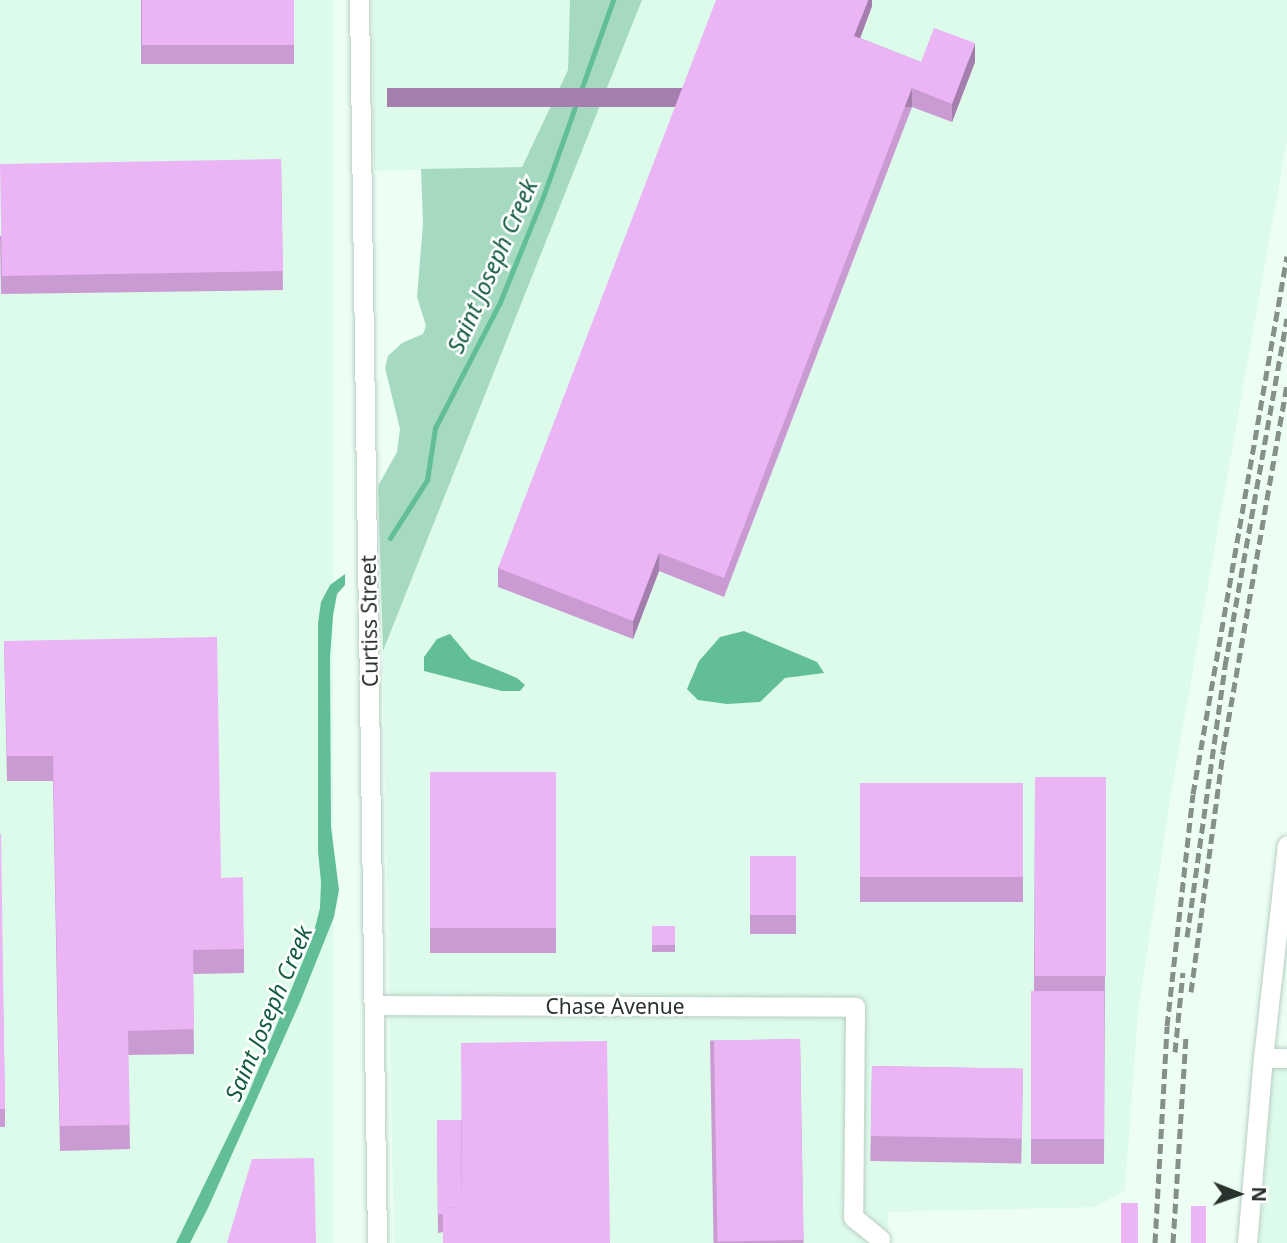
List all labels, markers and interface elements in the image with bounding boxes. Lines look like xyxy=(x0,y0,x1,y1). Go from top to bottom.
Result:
water label: Saint Joseph Creek xyxy=(441,175,543,357)
street label: Curtiss Street xyxy=(355,555,383,687)
water label: Saint Joseph Creek xyxy=(219,921,317,1105)
street label: Chase Avenue xyxy=(545,993,685,1019)
north arrow xyxy=(1203,1159,1273,1229)
text: N xyxy=(1246,1186,1272,1202)

